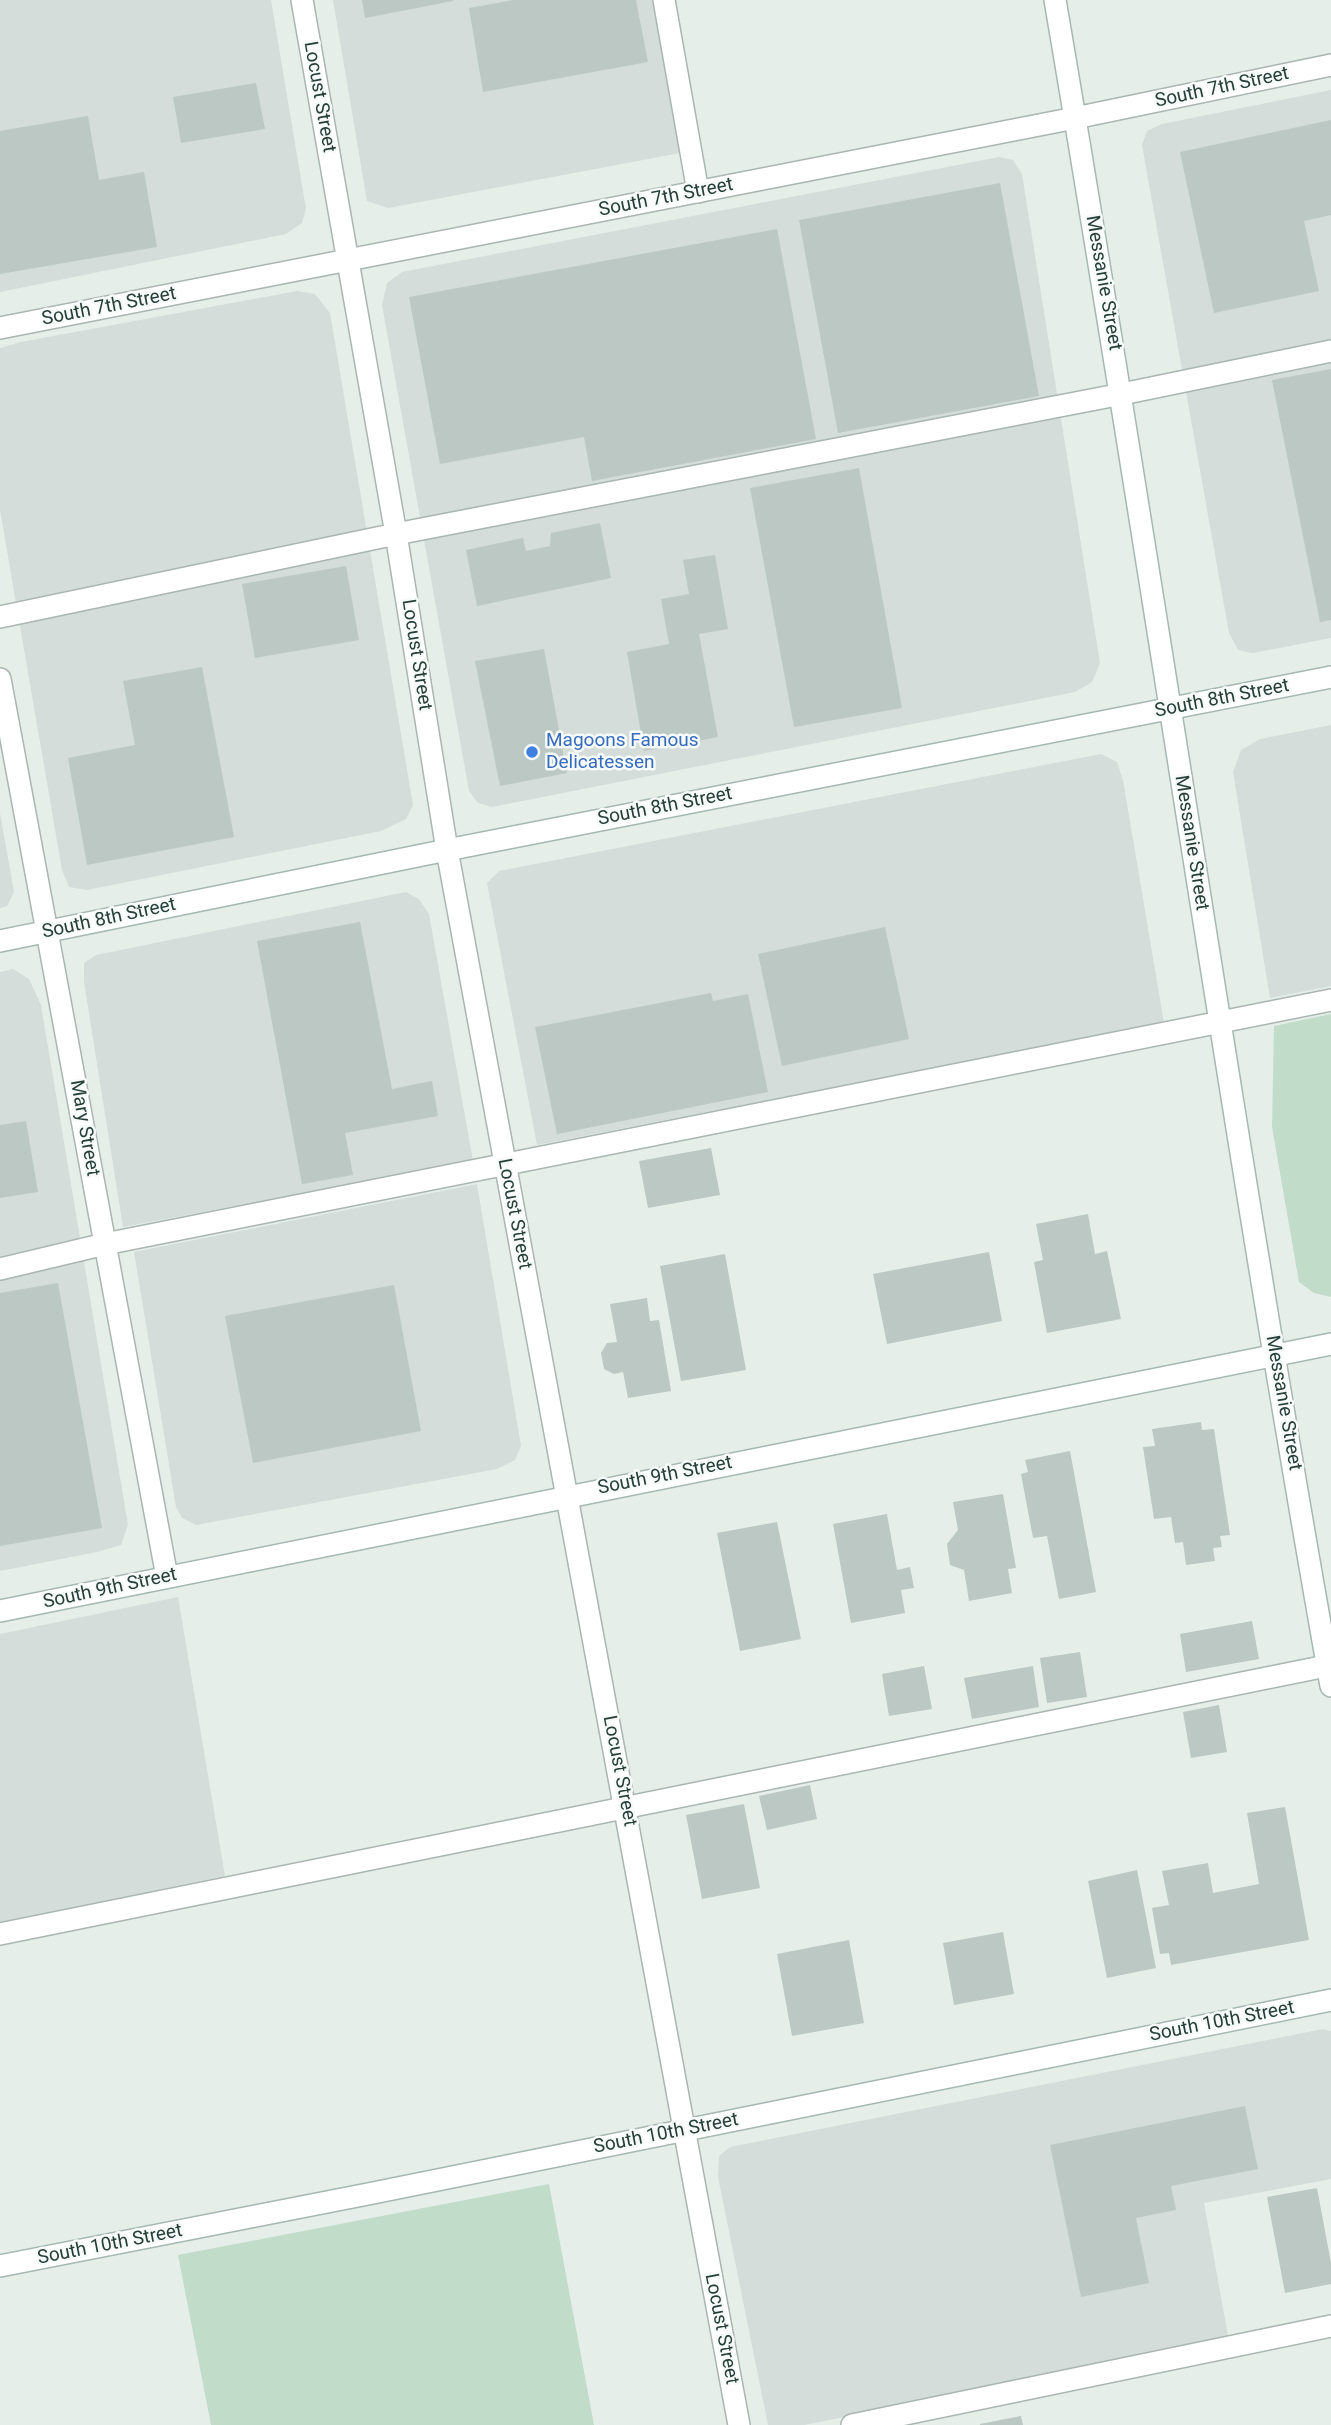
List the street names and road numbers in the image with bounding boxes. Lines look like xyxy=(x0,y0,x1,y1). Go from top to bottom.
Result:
street label: Locust Street xyxy=(298,40,340,154)
street label: South 7th Street xyxy=(1153,63,1291,113)
street label: South 7th Street xyxy=(597,174,735,222)
street label: Messanie Street xyxy=(1080,214,1126,352)
street label: South 7th Street xyxy=(40,283,178,331)
street label: Locust Street xyxy=(396,598,436,712)
street label: South 8th Street xyxy=(1153,675,1291,723)
street label: Messanie Street xyxy=(1169,774,1213,912)
street label: South 8th Street xyxy=(596,783,734,831)
street label: South 8th Street xyxy=(40,894,178,944)
street label: Mary Street xyxy=(64,1078,104,1178)
street label: Locust Street xyxy=(492,1157,536,1271)
street label: Messanie Street xyxy=(1260,1334,1306,1472)
street label: South 9th Street xyxy=(596,1452,734,1500)
street label: South 9th Street xyxy=(41,1564,179,1614)
street label: Locust Street xyxy=(597,1714,641,1828)
street label: South 10th Street xyxy=(1148,1997,1296,2047)
street label: South 10th Street xyxy=(592,2109,740,2159)
street label: South 10th Street xyxy=(36,2220,184,2270)
street label: Locust Street xyxy=(699,2272,743,2386)

